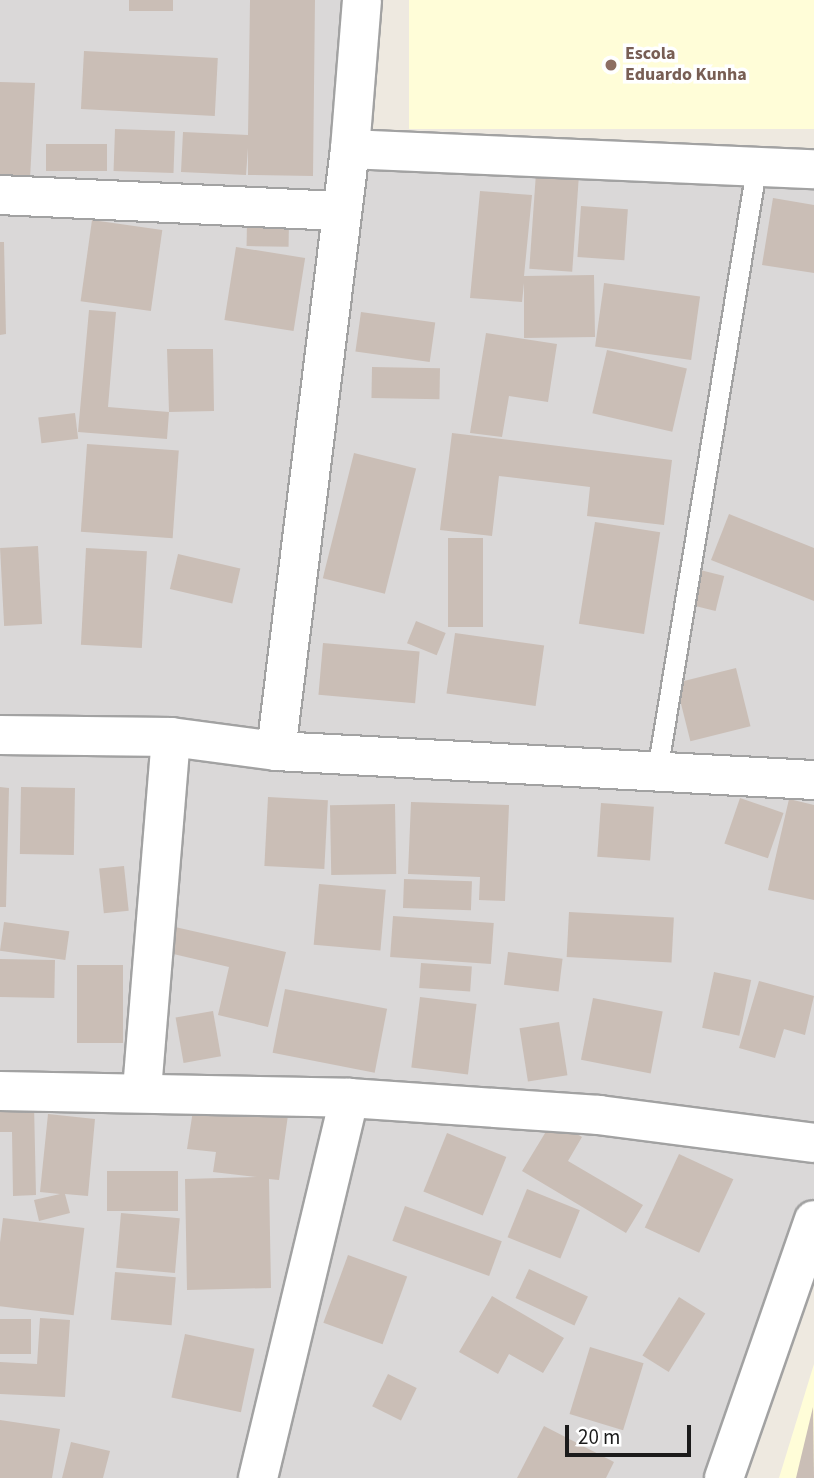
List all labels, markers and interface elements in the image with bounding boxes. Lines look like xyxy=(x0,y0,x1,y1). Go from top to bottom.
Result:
place label: Escola Eduardo Kunha xyxy=(625,44,747,86)
marker: Escola Eduardo Kunha xyxy=(603,57,619,73)
scale bar xyxy=(569,1412,695,1456)
text: 20 m xyxy=(578,1422,620,1452)

